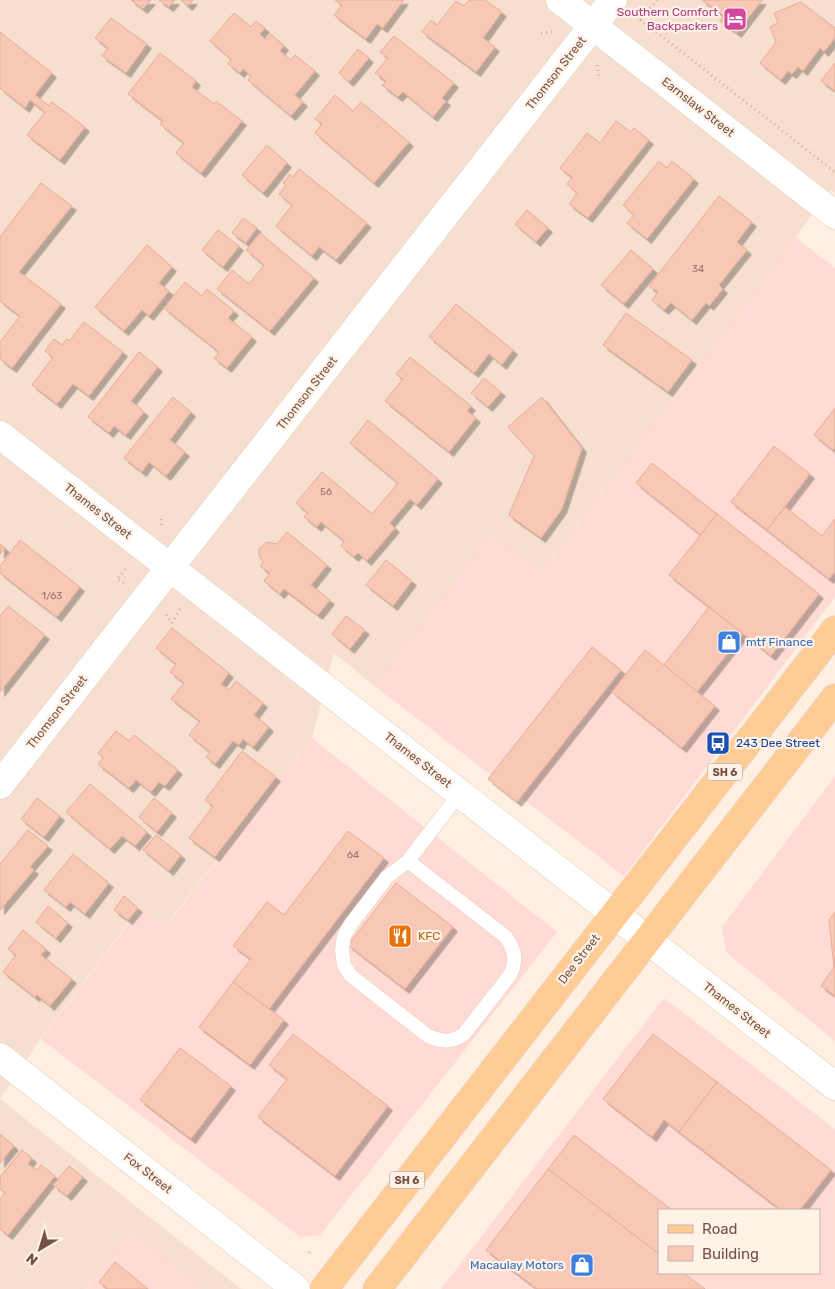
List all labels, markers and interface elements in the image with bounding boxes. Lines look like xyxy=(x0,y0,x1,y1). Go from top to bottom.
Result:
place label: Southern Comfort Backpackers xyxy=(617,5,718,33)
hotel icon: Southern Comfort Backpackers xyxy=(722,6,748,32)
street label: Thomson Street xyxy=(523,33,589,113)
street label: Earnslaw Street xyxy=(659,74,737,140)
house number: 34 xyxy=(692,263,704,275)
street label: Thomson Street xyxy=(274,353,340,433)
street label: Thames Street xyxy=(61,480,135,542)
house number: 56 xyxy=(320,486,332,498)
house number: 1/63 xyxy=(42,590,62,602)
shop icon: mtf Finance xyxy=(716,629,742,655)
place label: mtf Finance xyxy=(746,635,813,649)
street label: Thomson Street xyxy=(24,672,90,752)
street label: Thames Street xyxy=(381,729,455,791)
bus stop icon: 243 Dee Street xyxy=(705,730,731,756)
place label: 243 Dee Street xyxy=(736,736,820,750)
road number: SH 6 xyxy=(708,764,742,780)
house number: 64 xyxy=(347,849,359,861)
restaurant icon: KFC xyxy=(387,923,413,949)
place label: KFC xyxy=(418,929,440,943)
street label: Dee Street xyxy=(555,931,603,987)
street label: Thames Street xyxy=(700,979,774,1041)
street label: Fox Street xyxy=(121,1150,175,1196)
road number: SH 6 xyxy=(390,1172,424,1188)
legend xyxy=(658,1209,820,1274)
text: Road xyxy=(702,1220,738,1238)
north arrow xyxy=(15,1224,65,1274)
text: Building xyxy=(702,1245,759,1263)
text: N xyxy=(23,1249,42,1269)
shop icon: Macaulay Motors xyxy=(569,1252,595,1278)
place label: Macaulay Motors xyxy=(470,1258,564,1272)

